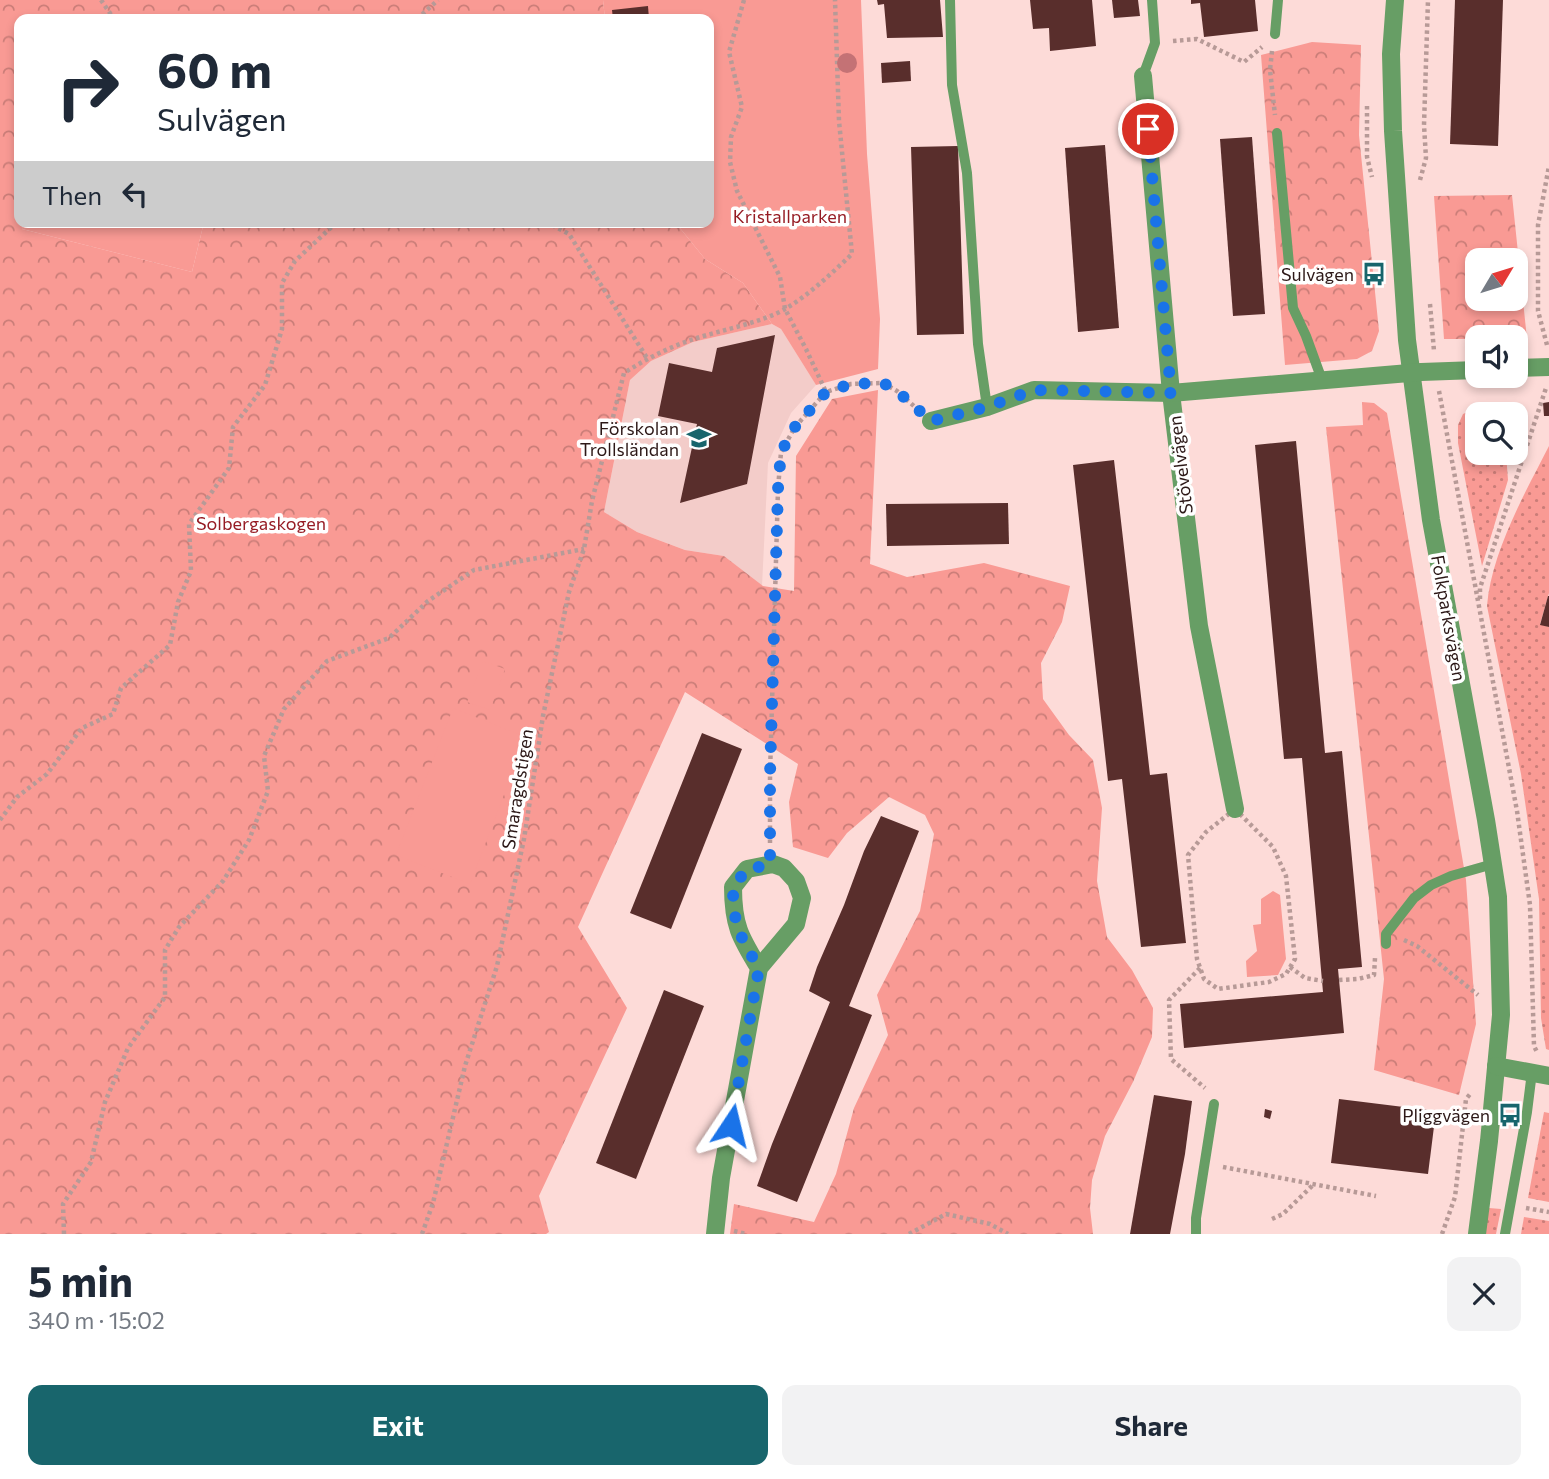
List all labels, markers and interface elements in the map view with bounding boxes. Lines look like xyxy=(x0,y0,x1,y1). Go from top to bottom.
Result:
text: 60 m xyxy=(157,38,272,98)
icon: right xyxy=(42,42,133,133)
text: Sulvägen xyxy=(157,98,287,138)
pin xyxy=(1118,99,1178,159)
icon: arrive xyxy=(1129,110,1167,148)
icon: left xyxy=(116,175,154,213)
text: Then xyxy=(42,179,102,210)
park label: Kristallparken xyxy=(733,205,847,227)
north arrow xyxy=(1465,248,1528,312)
map controls xyxy=(1465,248,1528,465)
bus stop icon: Sulvägen xyxy=(1360,260,1388,288)
place label: Sulvägen xyxy=(1281,263,1354,285)
button: sound xyxy=(1465,325,1528,388)
button: search xyxy=(1465,402,1528,465)
street label: Stövelvägen xyxy=(1163,415,1197,515)
place label: Förskolan Trollsländan xyxy=(580,417,679,460)
school or university icon: Förskolan Trollsländan xyxy=(685,424,713,452)
park label: Solbergaskogen xyxy=(196,512,326,534)
street label: Folkparksvägen xyxy=(1427,553,1471,683)
street label: Smaragdstigen xyxy=(497,727,537,851)
position arrow xyxy=(694,1088,768,1162)
bus stop icon: Pliggvägen xyxy=(1496,1101,1524,1129)
place label: Pliggvägen xyxy=(1402,1104,1490,1126)
text: 5 min xyxy=(28,1254,133,1306)
button: close xyxy=(1447,1257,1521,1331)
text: 340 m · 15:02 xyxy=(28,1306,165,1334)
button: Exit xyxy=(28,1385,768,1465)
button: Share xyxy=(782,1385,1521,1465)

